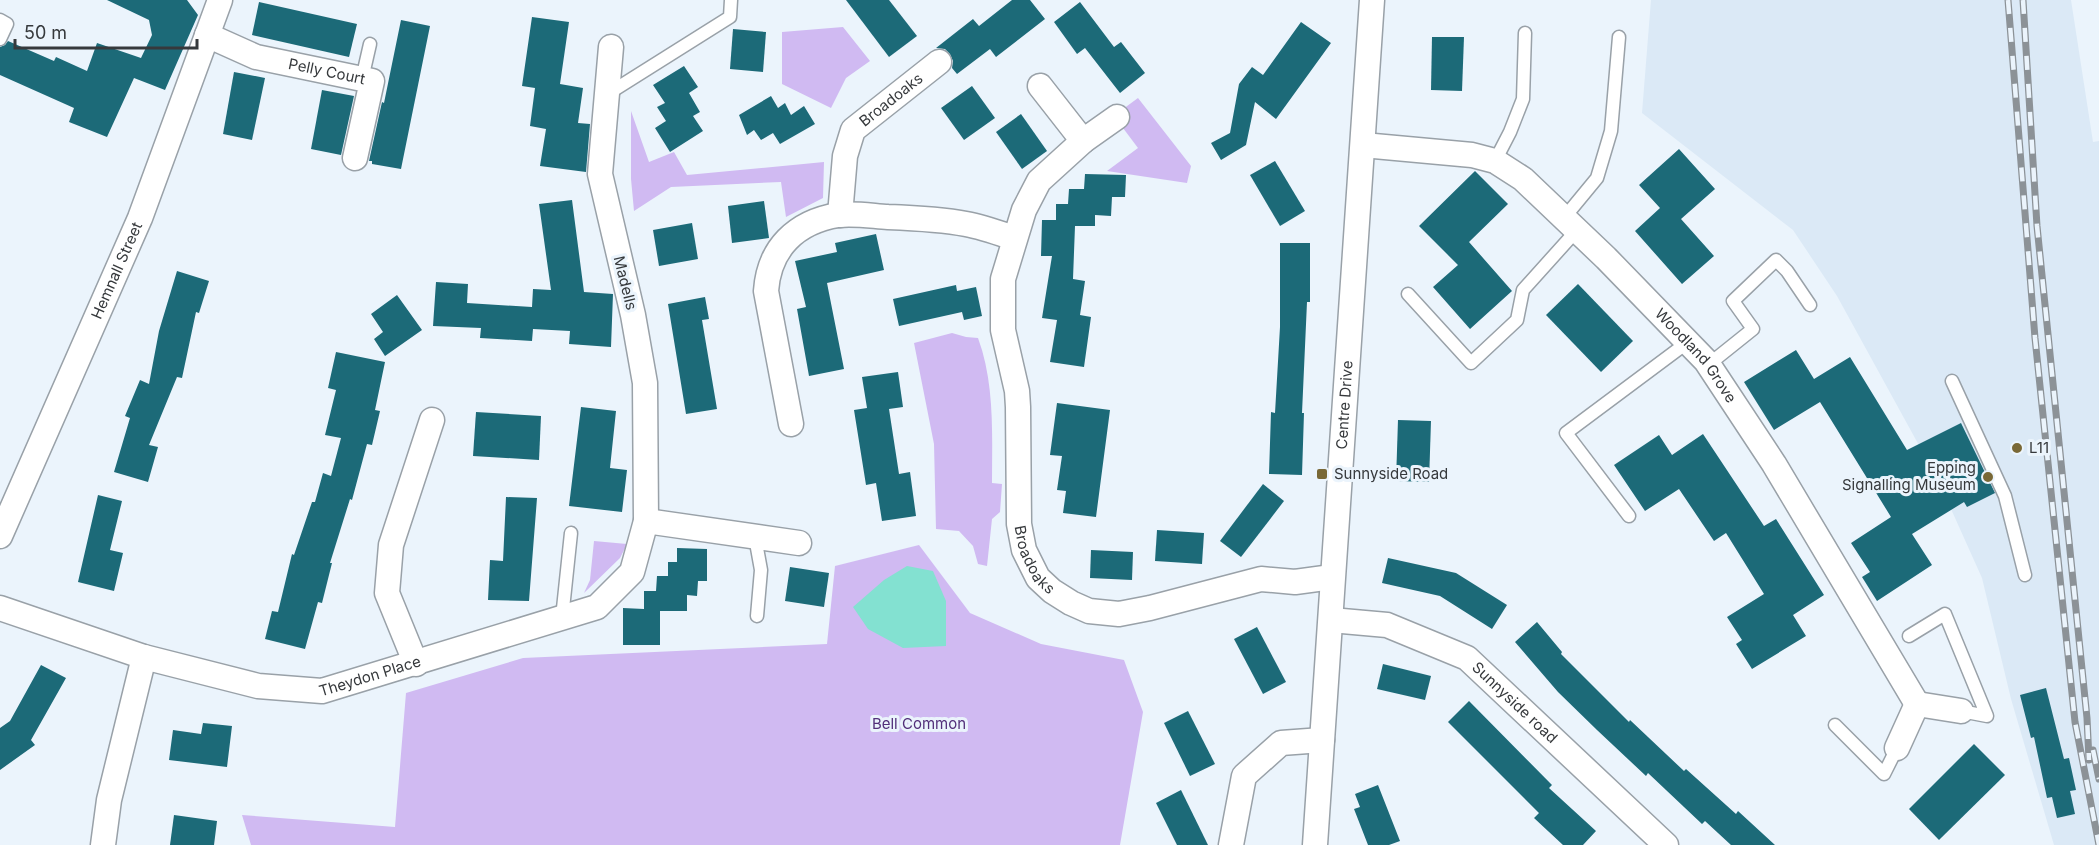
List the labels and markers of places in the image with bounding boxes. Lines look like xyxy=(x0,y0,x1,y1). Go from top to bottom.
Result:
place label: L11 xyxy=(2029,438,2049,457)
marker: L11 xyxy=(2010,441,2024,455)
place label: Epping Signalling Museum xyxy=(1842,458,1976,494)
place label: Sunnyside Road xyxy=(1334,464,1448,483)
marker: Sunnyside Road xyxy=(1315,467,1329,481)
marker: Epping Signalling Museum xyxy=(1981,470,1995,484)

